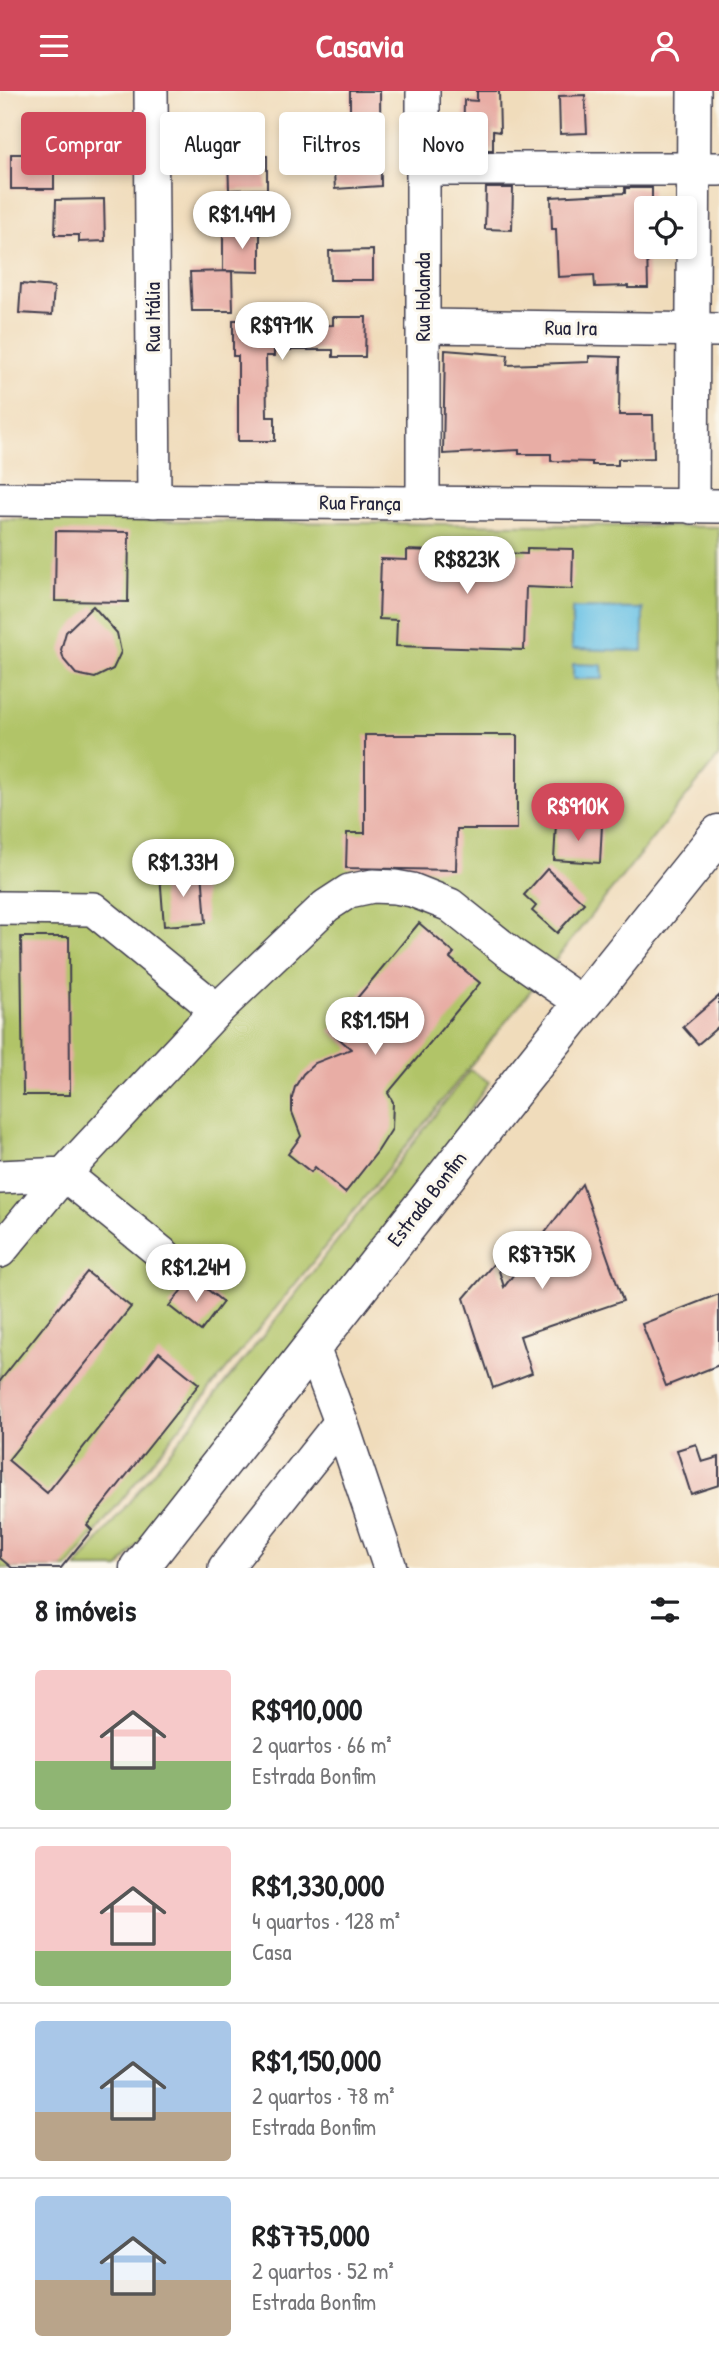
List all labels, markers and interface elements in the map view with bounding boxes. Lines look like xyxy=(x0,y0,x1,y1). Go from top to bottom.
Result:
text: Casavia xyxy=(316,24,403,67)
icon: menu xyxy=(35,27,73,65)
icon: person xyxy=(646,27,684,65)
chip: Comprar xyxy=(21,112,146,175)
chip: Alugar xyxy=(160,112,265,175)
chip: Filtros xyxy=(279,112,385,175)
chip: Novo xyxy=(399,112,488,175)
pin: R$1.49M xyxy=(177,191,307,251)
map controls xyxy=(634,196,697,259)
button: locate xyxy=(634,196,697,259)
text: R$1.49M xyxy=(209,198,275,229)
street label: Rua Holanda xyxy=(408,252,437,342)
street label: Rua Itália xyxy=(138,282,167,352)
pin: R$971K xyxy=(225,303,339,362)
text: R$971K xyxy=(251,309,313,340)
street label: Rua Ira xyxy=(545,313,597,342)
street label: Rua França xyxy=(319,487,401,518)
pin: R$823K xyxy=(410,537,524,596)
text: R$823K xyxy=(434,543,500,574)
pin: R$910K xyxy=(521,783,635,843)
text: R$910K xyxy=(547,790,609,821)
pin: R$1.33M xyxy=(118,839,248,899)
text: R$1.33M xyxy=(148,846,218,877)
pin: R$1.15M xyxy=(310,997,440,1057)
text: R$1.15M xyxy=(341,1004,409,1035)
street label: Estrada Bonfim xyxy=(380,1145,473,1252)
pin: R$775K xyxy=(485,1231,599,1291)
text: R$775K xyxy=(509,1238,575,1269)
pin: R$1.24M xyxy=(131,1245,261,1304)
text: R$1.24M xyxy=(162,1251,230,1282)
text: 8 imóveis xyxy=(35,1590,136,1630)
icon: filters xyxy=(646,1591,684,1629)
text: R$910,000 xyxy=(252,1689,363,1729)
icon: home xyxy=(91,1698,175,1782)
text: 2 quartos · 66 m² xyxy=(252,1729,392,1760)
text: Estrada Bonfim xyxy=(252,1760,376,1791)
text: R$1,330,000 xyxy=(252,1865,384,1905)
icon: home xyxy=(91,1874,175,1958)
text: 4 quartos · 128 m² xyxy=(252,1905,400,1936)
text: Casa xyxy=(252,1936,292,1967)
text: R$1,150,000 xyxy=(252,2040,381,2080)
icon: home xyxy=(91,2049,175,2133)
text: 2 quartos · 78 m² xyxy=(252,2080,395,2111)
text: Estrada Bonfim xyxy=(252,2111,376,2142)
text: R$775,000 xyxy=(252,2215,370,2255)
icon: home xyxy=(91,2224,175,2308)
text: 2 quartos · 52 m² xyxy=(252,2255,394,2286)
text: Estrada Bonfim xyxy=(252,2286,376,2317)

